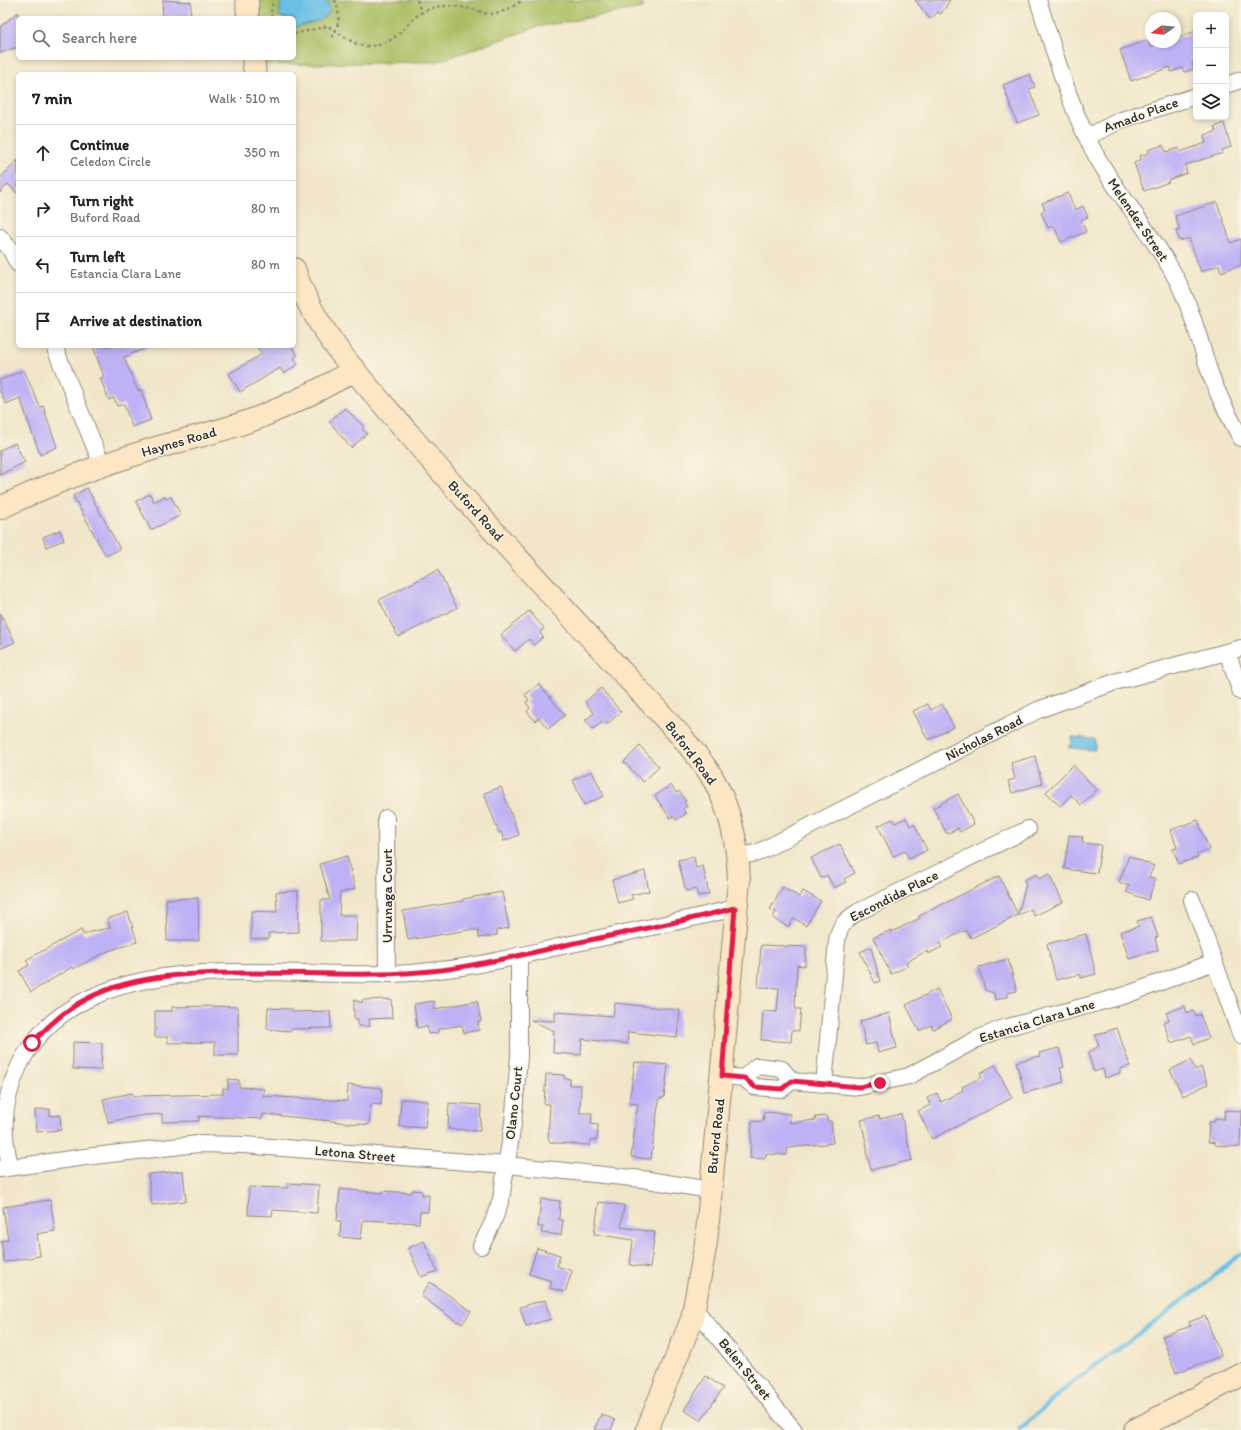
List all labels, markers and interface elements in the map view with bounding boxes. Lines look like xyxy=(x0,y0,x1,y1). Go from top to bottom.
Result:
north arrow xyxy=(1145,12,1181,48)
map controls xyxy=(1193,12,1229,120)
button: + xyxy=(1193,12,1229,48)
search box xyxy=(16,16,296,60)
icon: search xyxy=(30,27,52,49)
text: Search here xyxy=(62,29,137,47)
button: − xyxy=(1193,48,1229,84)
button: layers xyxy=(1193,84,1229,120)
text: 7 min xyxy=(32,88,72,108)
text: Walk · 510 m xyxy=(209,91,280,106)
street label: Amado Place xyxy=(1101,94,1181,136)
text: Continue xyxy=(70,136,129,154)
icon: ahead xyxy=(32,142,54,164)
text: 350 m xyxy=(244,145,280,160)
text: Celedon Circle xyxy=(70,154,151,169)
street label: Melendez Street xyxy=(1104,175,1172,265)
text: Turn right xyxy=(70,192,134,210)
icon: right xyxy=(32,198,54,220)
text: 80 m xyxy=(251,201,280,216)
text: Buford Road xyxy=(70,210,140,225)
text: Turn left xyxy=(70,248,125,266)
icon: left xyxy=(32,254,54,276)
text: 80 m xyxy=(251,257,280,272)
text: Estancia Clara Lane xyxy=(70,266,181,281)
icon: arrive xyxy=(32,310,54,332)
text: Arrive at destination xyxy=(70,312,202,330)
street label: Haynes Road xyxy=(139,423,219,461)
street label: Buford Road xyxy=(444,477,508,545)
street label: Nicholas Road xyxy=(943,711,1026,765)
street label: Buford Road xyxy=(661,718,721,789)
street label: Urrunaga Court xyxy=(379,849,396,943)
street label: Escondida Place xyxy=(847,866,941,926)
street label: Estancia Clara Lane xyxy=(977,995,1097,1047)
route start xyxy=(23,1034,41,1052)
street label: Olano Court xyxy=(502,1065,526,1141)
route end xyxy=(871,1074,889,1092)
street label: Buford Road xyxy=(704,1097,728,1175)
street label: Letona Street xyxy=(314,1142,396,1166)
street label: Belen Street xyxy=(715,1335,775,1403)

